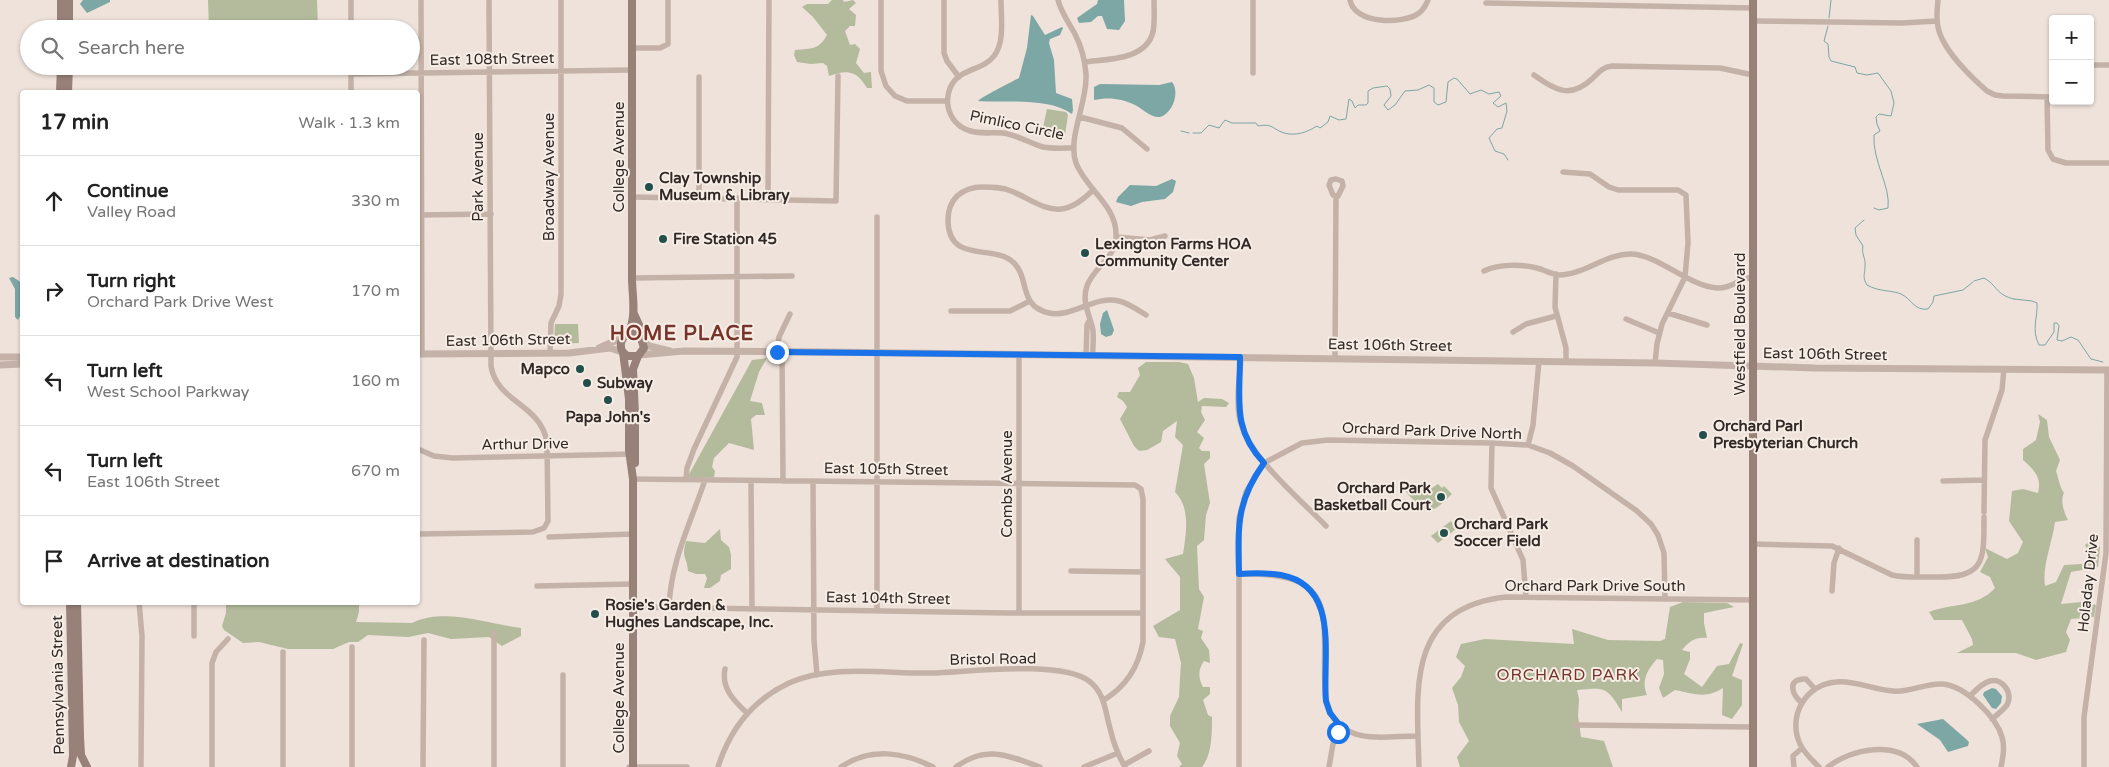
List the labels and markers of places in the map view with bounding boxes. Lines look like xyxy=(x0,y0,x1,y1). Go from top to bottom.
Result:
place label: Clay Township Museum & Library xyxy=(659,169,790,205)
marker: Clay Township Museum & Library xyxy=(643,181,655,193)
place label: Fire Station 45 xyxy=(673,230,777,248)
marker: Fire Station 45 xyxy=(657,233,669,245)
place label: Lexington Farms HOA Community Center xyxy=(1095,235,1252,271)
marker: Lexington Farms HOA Community Center xyxy=(1079,247,1091,259)
place label: Mapco xyxy=(521,360,570,379)
marker: Mapco xyxy=(574,363,586,375)
place label: Subway xyxy=(597,374,653,393)
marker: Subway xyxy=(581,377,593,389)
marker: Papa John's xyxy=(602,394,614,406)
place label: Papa John's xyxy=(566,408,650,427)
place label: Orchard Parl Presbyterian Church xyxy=(1713,417,1858,453)
marker: Orchard Parl Presbyterian Church xyxy=(1697,429,1709,441)
place label: Orchard Park Basketball Court xyxy=(1314,479,1431,514)
marker: Orchard Park Basketball Court xyxy=(1435,491,1447,503)
place label: Orchard Park Soccer Field xyxy=(1454,515,1548,550)
marker: Orchard Park Soccer Field xyxy=(1438,527,1450,539)
place label: Rosie's Garden & Hughes Landscape, Inc. xyxy=(605,596,774,632)
marker: Rosie's Garden & Hughes Landscape, Inc. xyxy=(589,608,601,620)

